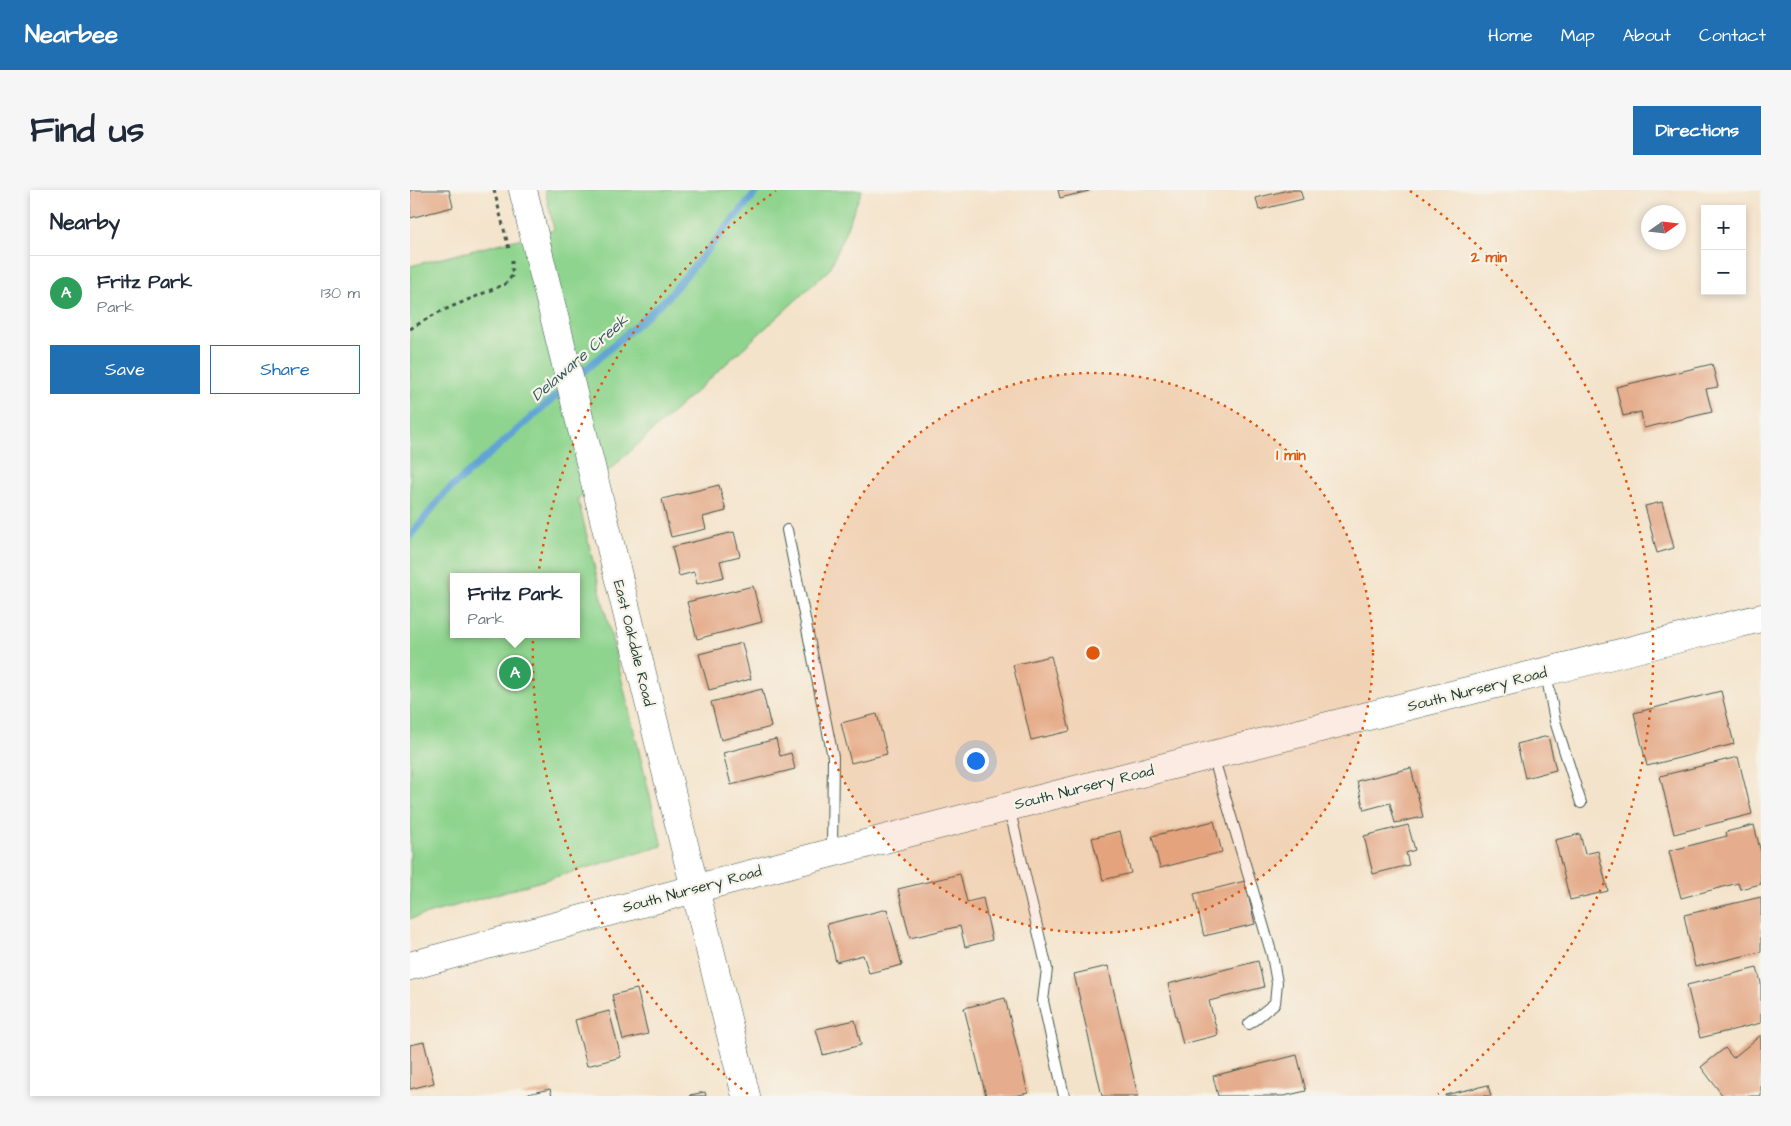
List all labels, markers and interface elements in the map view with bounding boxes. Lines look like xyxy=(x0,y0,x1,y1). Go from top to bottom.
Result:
text: Nearbee xyxy=(25,18,118,52)
text: Home xyxy=(1488,23,1533,48)
text: Map xyxy=(1561,23,1595,48)
text: About xyxy=(1623,23,1671,48)
text: Contact xyxy=(1699,23,1766,48)
text: Find us xyxy=(30,106,144,155)
button: Directions xyxy=(1633,106,1761,155)
north arrow xyxy=(1641,205,1686,250)
map controls xyxy=(1701,205,1746,295)
button: + xyxy=(1701,205,1746,250)
text: Nearby xyxy=(50,208,120,237)
text: 2 min xyxy=(1470,247,1508,268)
button: − xyxy=(1701,250,1746,295)
text: Fritz Park xyxy=(97,269,192,296)
text: A xyxy=(61,282,71,304)
text: 130 m xyxy=(321,282,360,304)
text: Park xyxy=(97,296,134,318)
water label: Delaware Creek xyxy=(526,309,634,406)
button: Save xyxy=(50,345,200,394)
button: Share xyxy=(210,345,360,394)
text: 1 min xyxy=(1276,445,1306,466)
popup xyxy=(450,573,580,638)
street label: East Oakdale Road xyxy=(608,578,659,709)
text: Fritz Park xyxy=(467,581,563,608)
text: Park xyxy=(467,608,504,630)
centre of rings xyxy=(1084,644,1102,662)
pin: A xyxy=(499,654,531,692)
street label: South Nursery Road xyxy=(1405,662,1550,718)
your location xyxy=(963,748,989,774)
street label: South Nursery Road xyxy=(1012,760,1157,816)
street label: South Nursery Road xyxy=(620,861,765,919)

